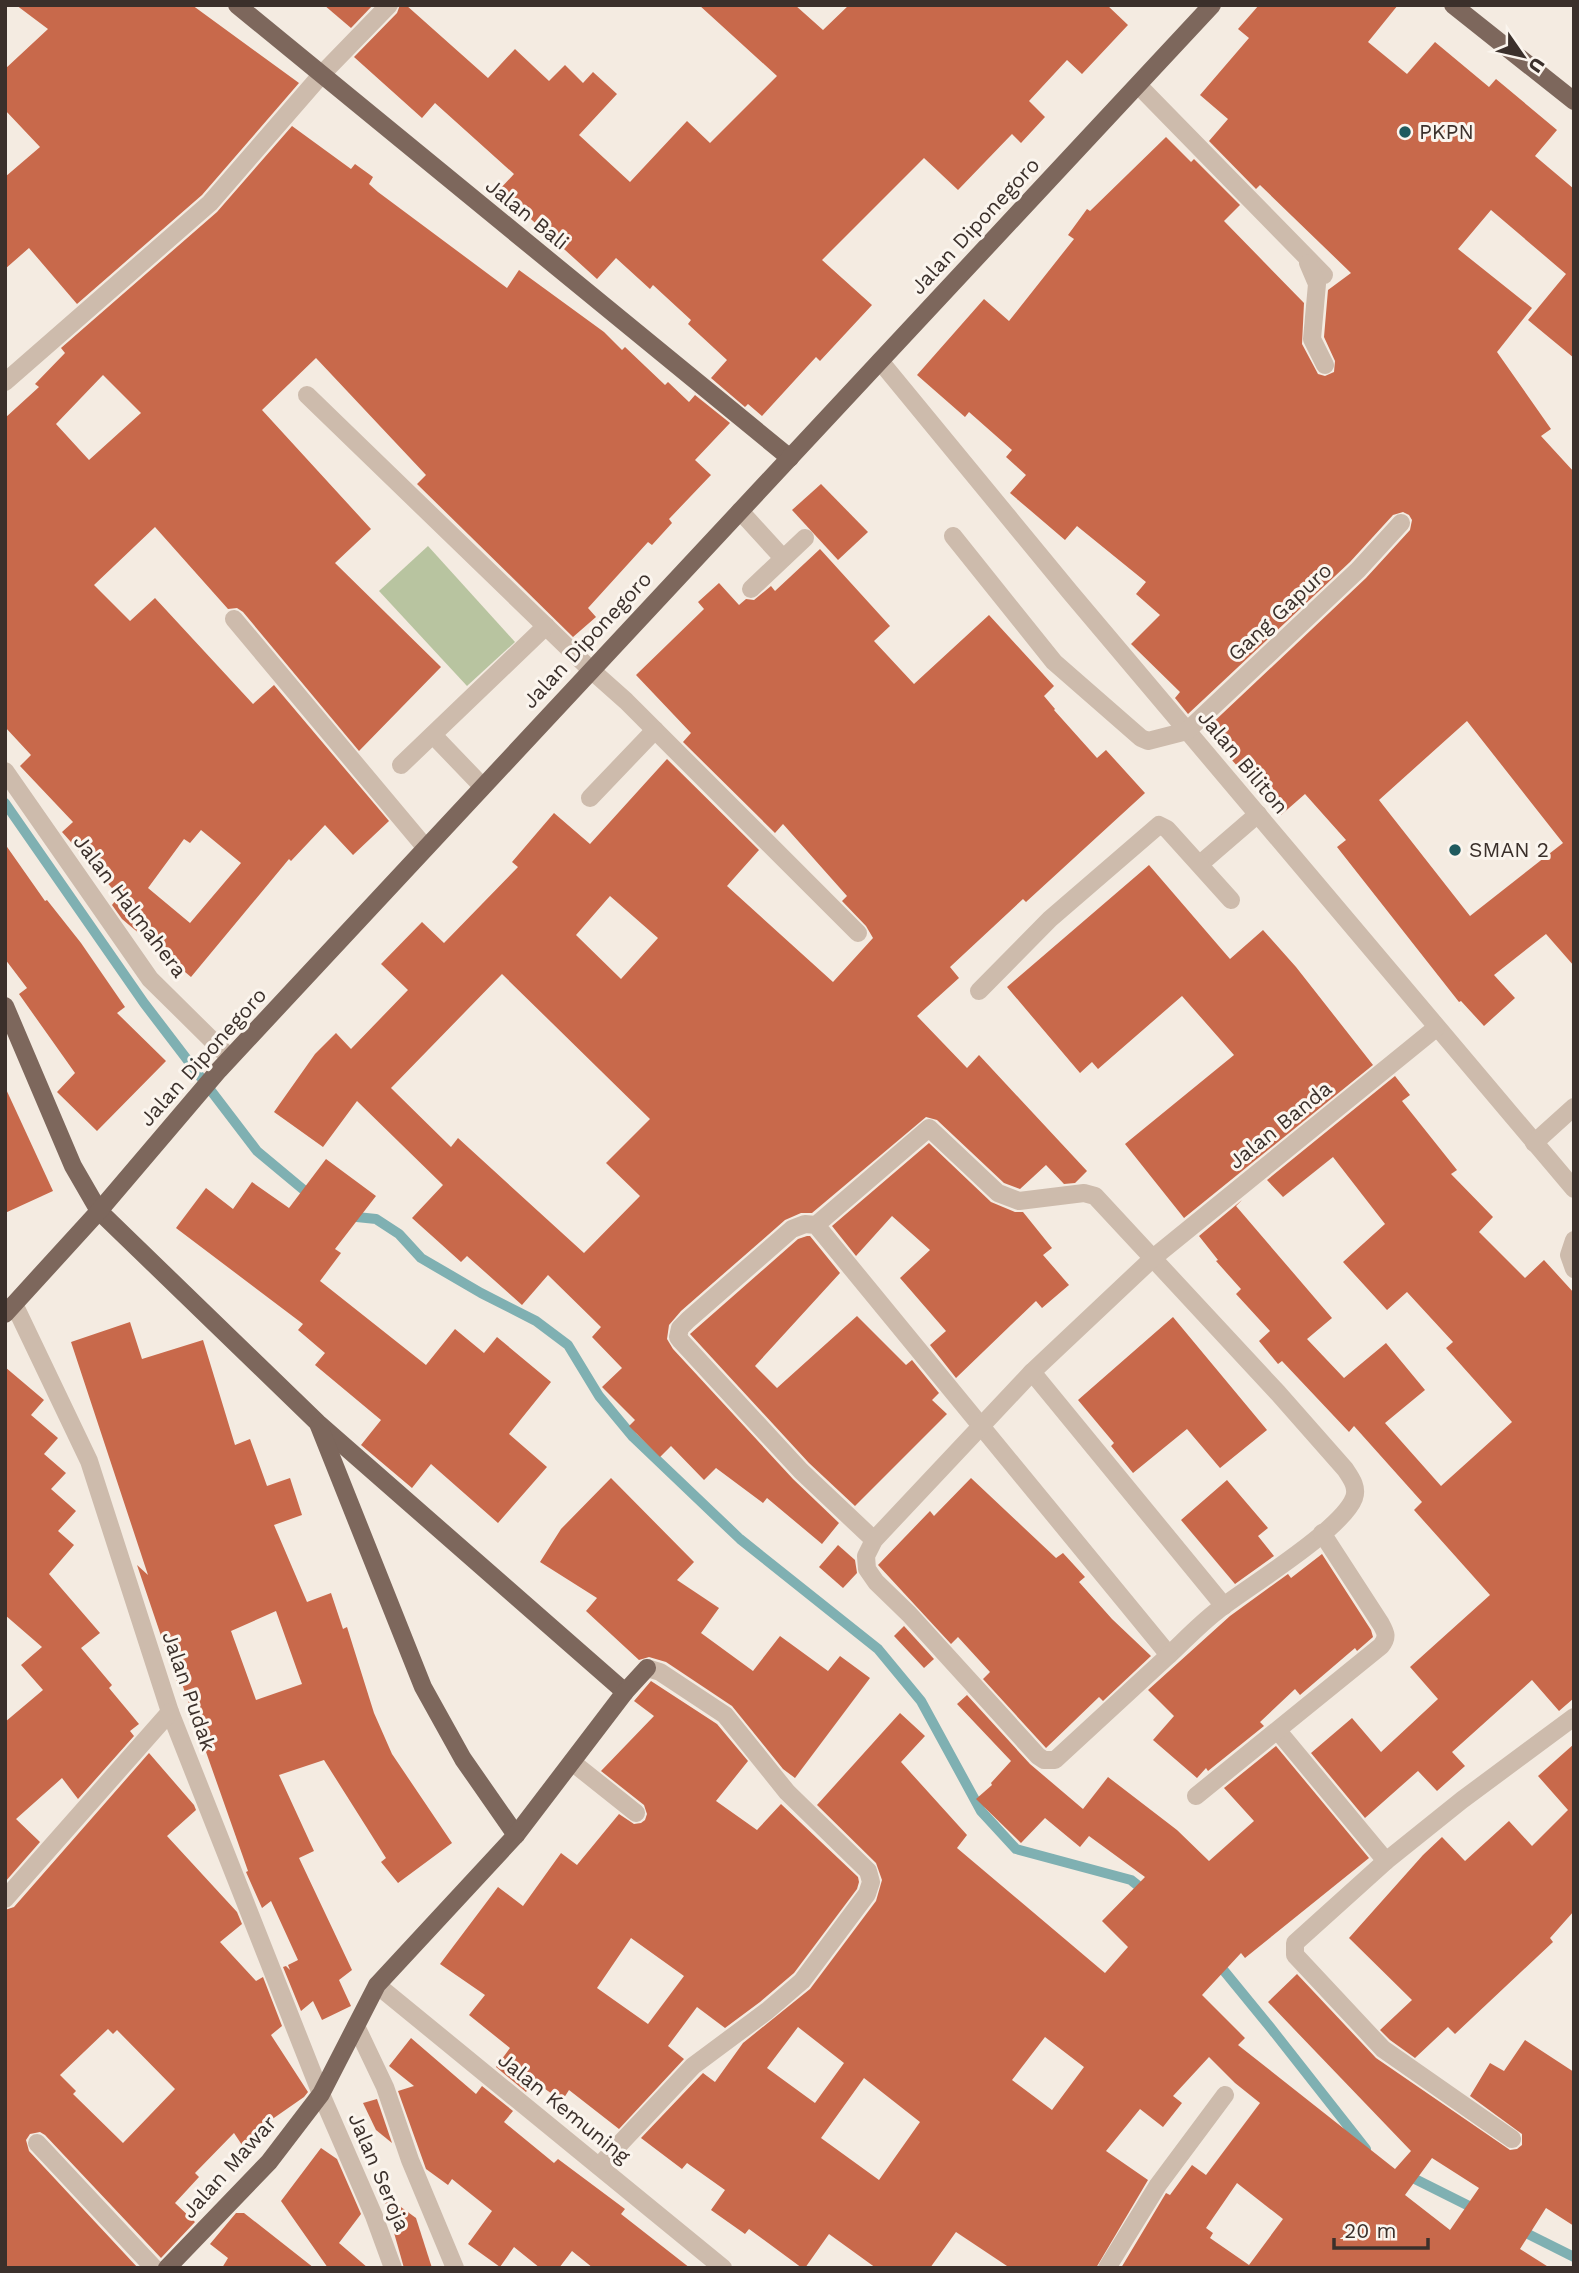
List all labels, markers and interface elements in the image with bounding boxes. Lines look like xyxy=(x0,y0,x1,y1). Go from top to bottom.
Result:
north arrow xyxy=(1488,21,1558,91)
text: U xyxy=(1523,53,1550,77)
place label: PKPN xyxy=(1419,119,1474,144)
marker: PKPN xyxy=(1397,124,1413,140)
street label: Jalan Diponegoro xyxy=(905,152,1044,299)
street label: Jalan Bali xyxy=(481,173,574,255)
street label: Gang Gapuro xyxy=(1223,557,1337,666)
street label: Jalan Diponegoro xyxy=(517,566,656,713)
street label: Jalan Biliton xyxy=(1193,705,1294,819)
street label: Jalan Halmahera xyxy=(68,829,192,982)
place label: SMAN 2 xyxy=(1469,837,1549,862)
marker: SMAN 2 xyxy=(1447,842,1463,858)
street label: Jalan Diponegoro xyxy=(134,982,271,1131)
street label: Jalan Banda xyxy=(1223,1075,1336,1174)
street label: Jalan Pudak xyxy=(157,1628,222,1754)
street label: Jalan Kemuning xyxy=(493,2047,636,2169)
street label: Jalan Seroja xyxy=(343,2109,416,2235)
street label: Jalan Mawar xyxy=(176,2110,281,2223)
scale bar xyxy=(1334,2206,1428,2250)
text: 20 m xyxy=(1344,2218,1396,2243)

